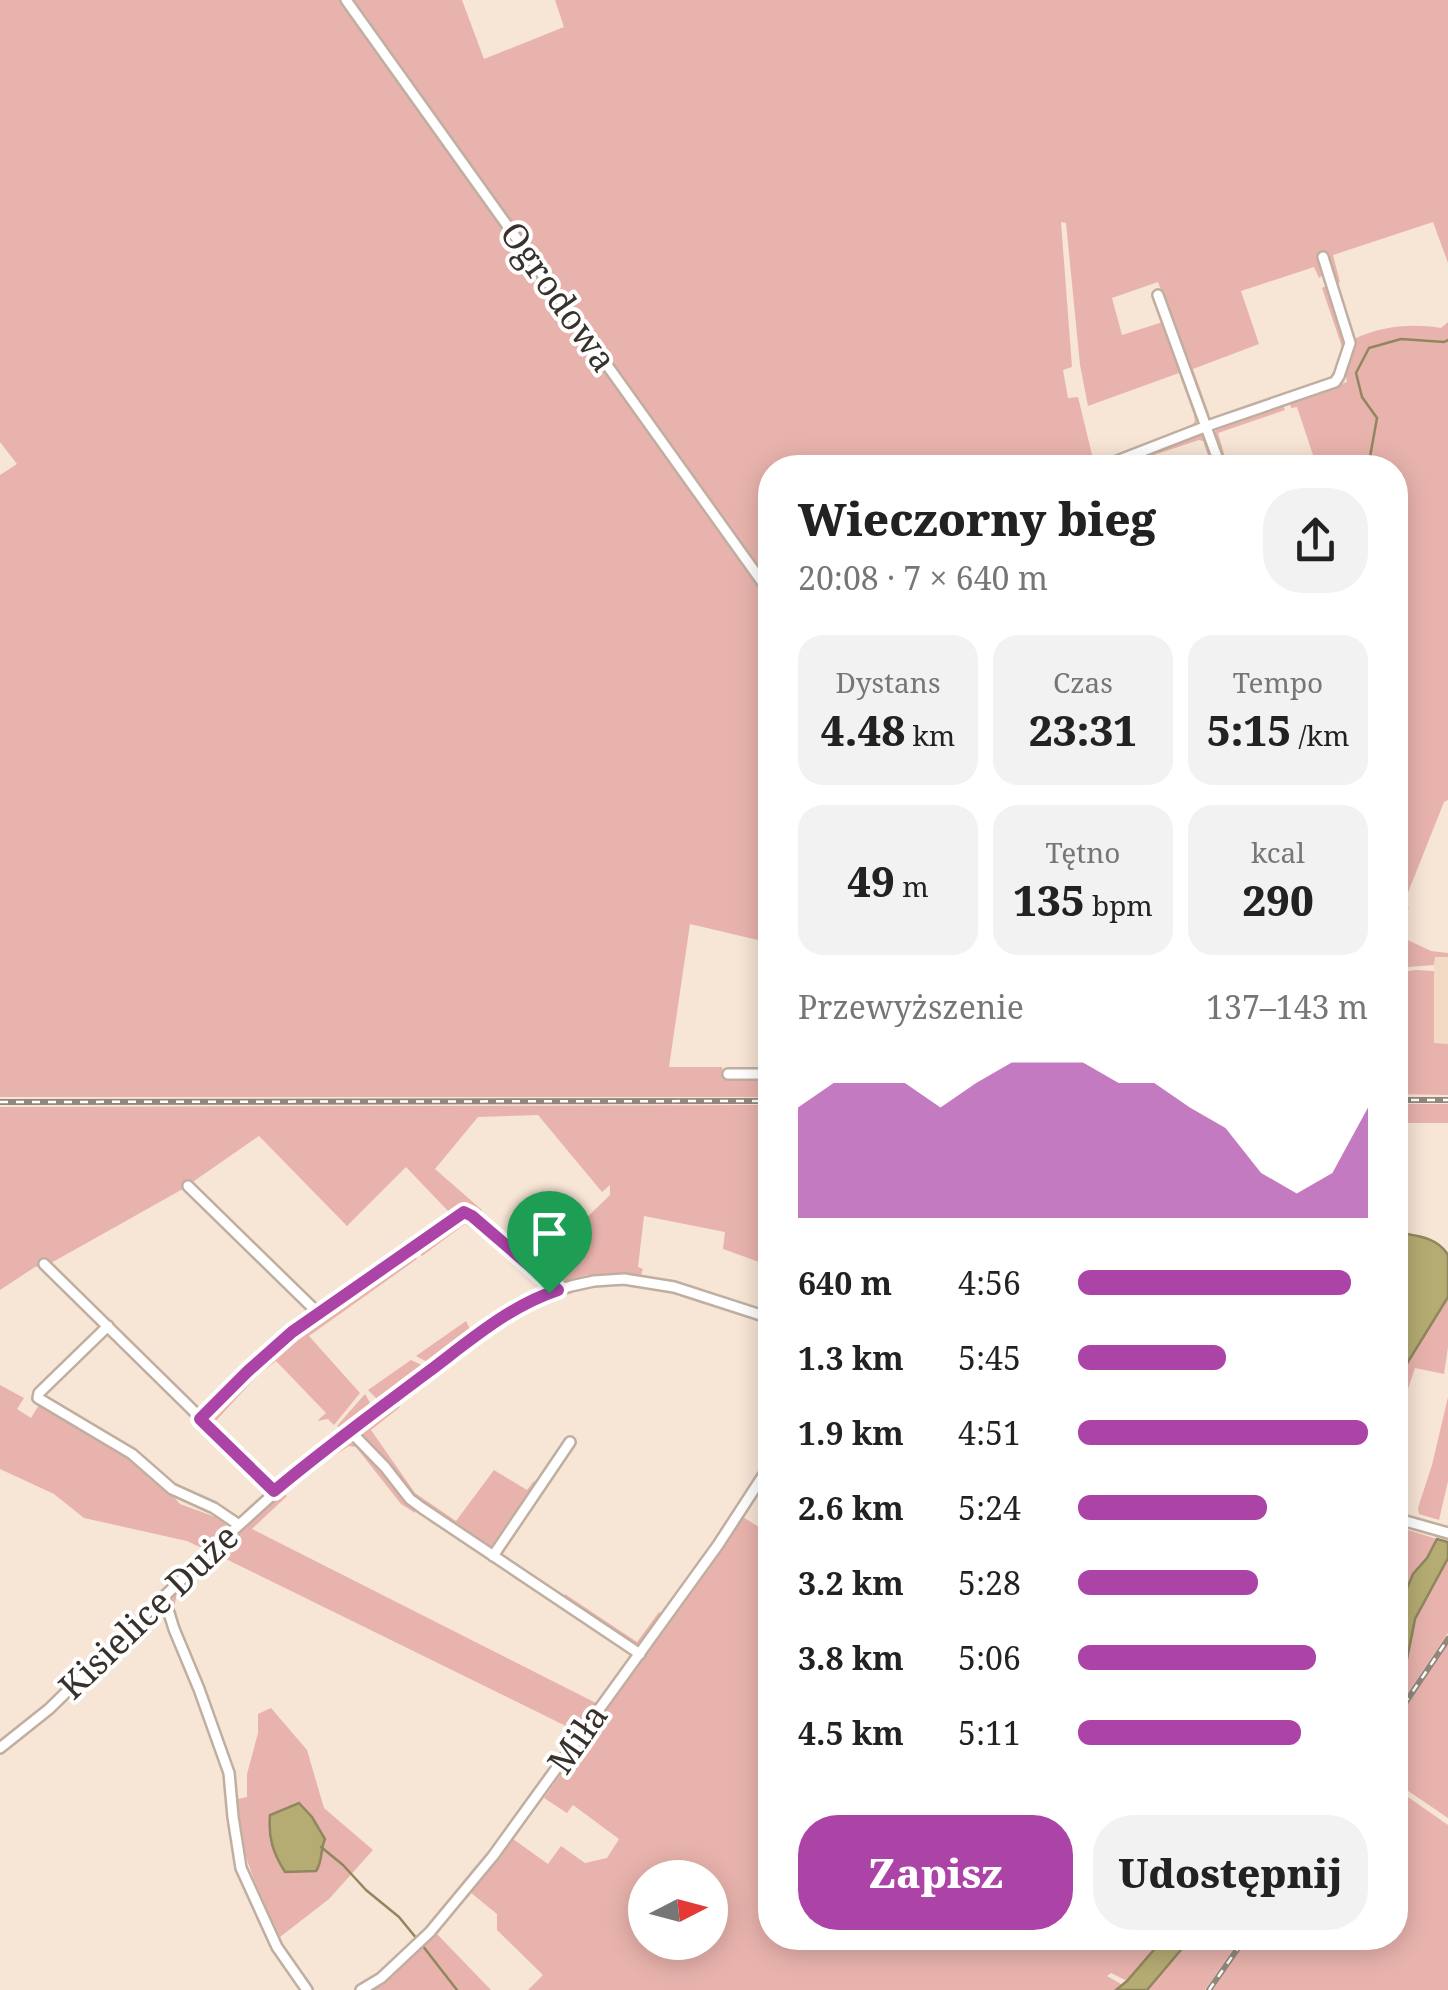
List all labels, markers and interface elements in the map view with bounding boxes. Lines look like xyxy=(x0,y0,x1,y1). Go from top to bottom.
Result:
street label: Ogrodowa xyxy=(490,212,628,380)
text: Wieczorny bieg xyxy=(798,488,1156,549)
button: share xyxy=(1263,488,1368,593)
text: 20:08 · 7 × 640 m xyxy=(798,556,1048,599)
text: Dystans xyxy=(835,663,941,701)
text: Czas xyxy=(1053,663,1113,701)
text: Tempo xyxy=(1233,663,1323,701)
text: 4.48 xyxy=(821,701,905,758)
text: 23:31 xyxy=(1029,701,1137,758)
text: 5:15 xyxy=(1207,701,1291,758)
text: km xyxy=(905,716,955,754)
text: /km xyxy=(1291,716,1349,754)
text: Tętno xyxy=(1046,833,1120,871)
text: kcal xyxy=(1251,833,1305,871)
text: 49 xyxy=(847,852,895,909)
text: m xyxy=(895,867,929,905)
text: 135 xyxy=(1013,871,1085,928)
text: 290 xyxy=(1242,871,1314,928)
text: bpm xyxy=(1085,886,1153,924)
text: Przewyższenie xyxy=(798,985,1024,1028)
text: 137–143 m xyxy=(1206,985,1368,1028)
pin xyxy=(507,1191,592,1294)
icon: arrive xyxy=(522,1206,577,1261)
text: 640 m xyxy=(798,1261,892,1304)
text: 4:56 xyxy=(958,1261,1021,1304)
text: 1.3 km xyxy=(798,1336,904,1379)
text: 5:45 xyxy=(958,1336,1021,1379)
text: 1.9 km xyxy=(798,1411,904,1454)
text: 4:51 xyxy=(958,1411,1021,1454)
text: 2.6 km xyxy=(798,1486,904,1529)
text: 5:24 xyxy=(958,1486,1021,1529)
street label: Kisielice Duże xyxy=(48,1513,248,1709)
text: 3.2 km xyxy=(798,1561,904,1604)
text: 5:28 xyxy=(958,1561,1021,1604)
text: 3.8 km xyxy=(798,1636,904,1679)
text: 5:06 xyxy=(958,1636,1021,1679)
street label: Miła xyxy=(536,1694,618,1782)
text: 4.5 km xyxy=(798,1711,904,1754)
text: 5:11 xyxy=(958,1711,1021,1754)
button: Zapisz xyxy=(798,1815,1073,1930)
button: Udostępnij xyxy=(1093,1815,1368,1930)
north arrow xyxy=(628,1860,728,1960)
map controls xyxy=(628,1860,728,1960)

